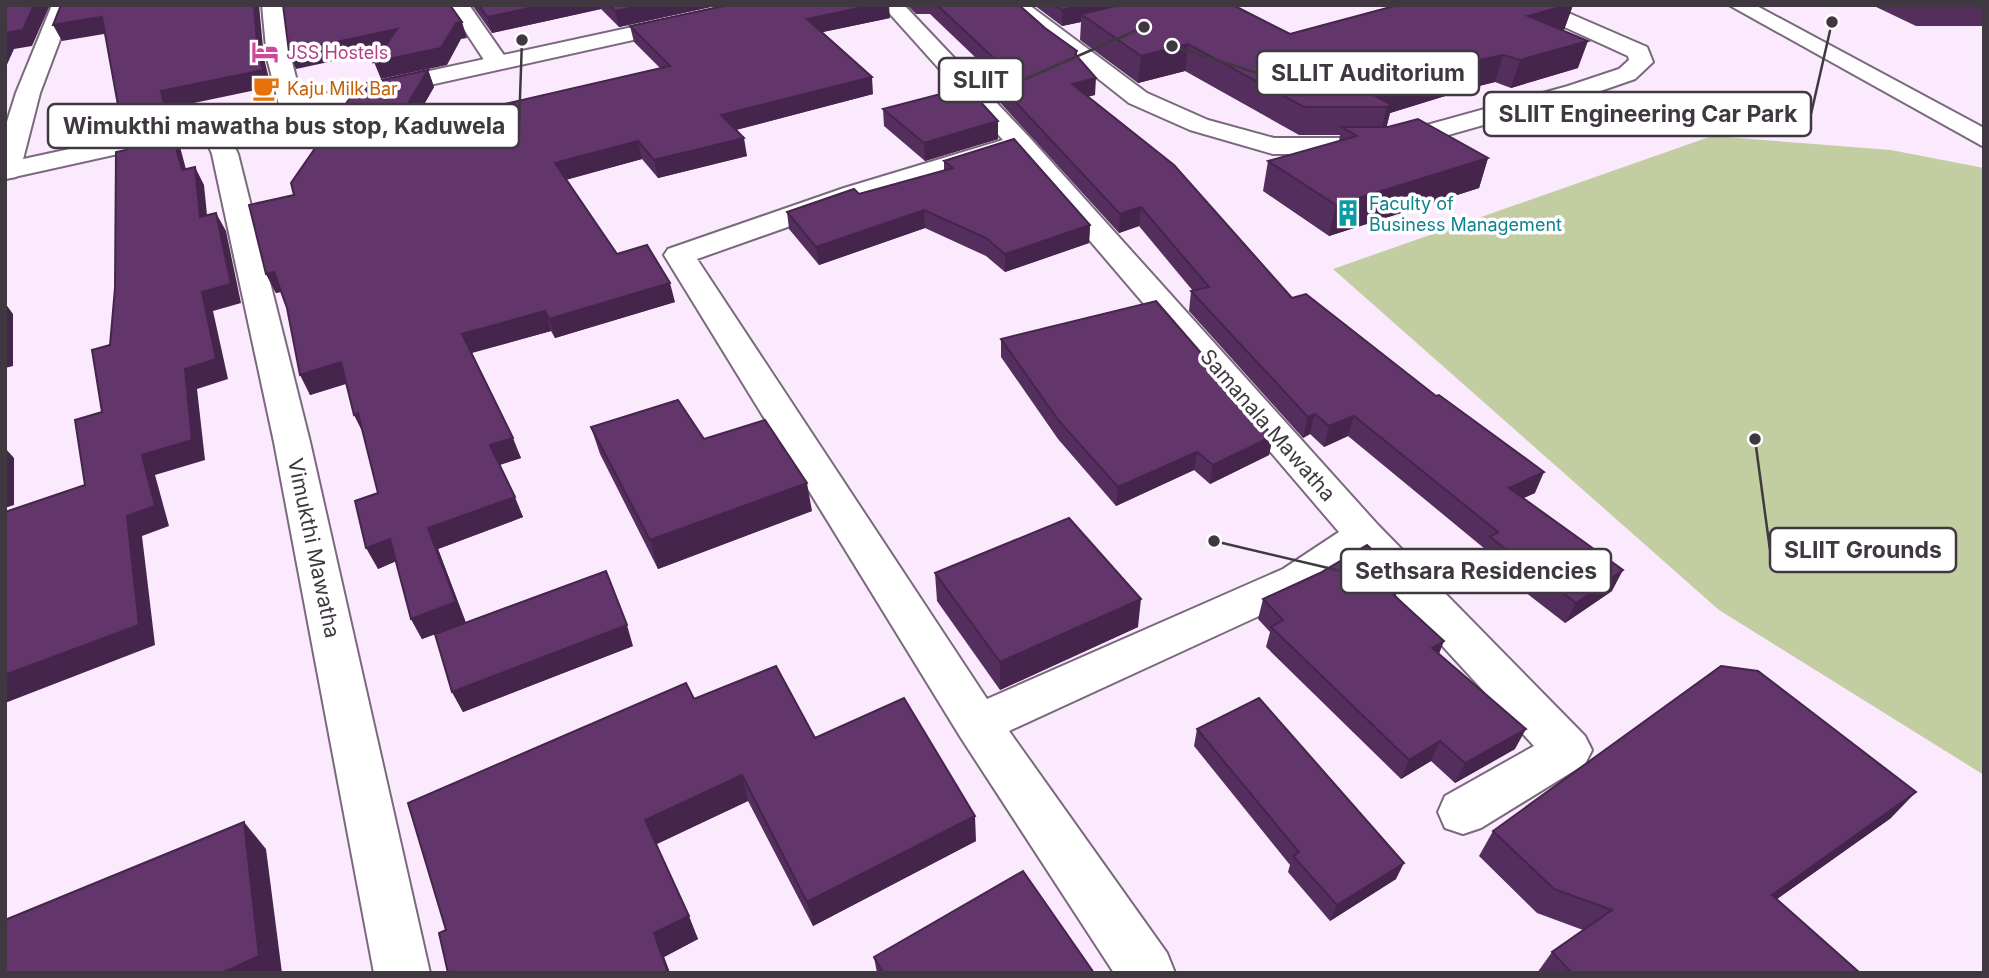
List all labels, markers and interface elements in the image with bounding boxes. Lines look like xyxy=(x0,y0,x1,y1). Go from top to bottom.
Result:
hotel icon: JSS Hostels xyxy=(250,37,280,67)
place label: JSS Hostels xyxy=(286,42,388,63)
callout: SLLIT Auditorium xyxy=(1257,51,1479,95)
callout: SLIIT xyxy=(939,58,1023,102)
text: SLLIT Auditorium xyxy=(1271,59,1465,87)
text: SLIIT xyxy=(953,66,1009,94)
cafe icon: Kaju Milk Bar xyxy=(251,73,281,103)
place label: Kaju Milk Bar xyxy=(287,78,398,99)
callout: SLIIT Engineering Car Park xyxy=(1484,92,1811,136)
text: SLIIT Engineering Car Park xyxy=(1499,100,1798,128)
callout: Wimukthi mawatha bus stop, Kaduwela xyxy=(48,104,519,148)
text: Wimukthi mawatha bus stop, Kaduwela xyxy=(63,112,505,140)
place label: Faculty of Business Management xyxy=(1369,193,1562,235)
building icon: Faculty of Business Management xyxy=(1333,198,1363,228)
street label: Samanala Mawatha xyxy=(1195,344,1341,506)
street label: Vimukthi Mawatha xyxy=(283,456,345,640)
callout: SLIIT Grounds xyxy=(1770,528,1956,572)
text: SLIIT Grounds xyxy=(1784,536,1942,564)
callout: Sethsara Residencies xyxy=(1341,549,1611,593)
text: Sethsara Residencies xyxy=(1355,557,1597,585)

